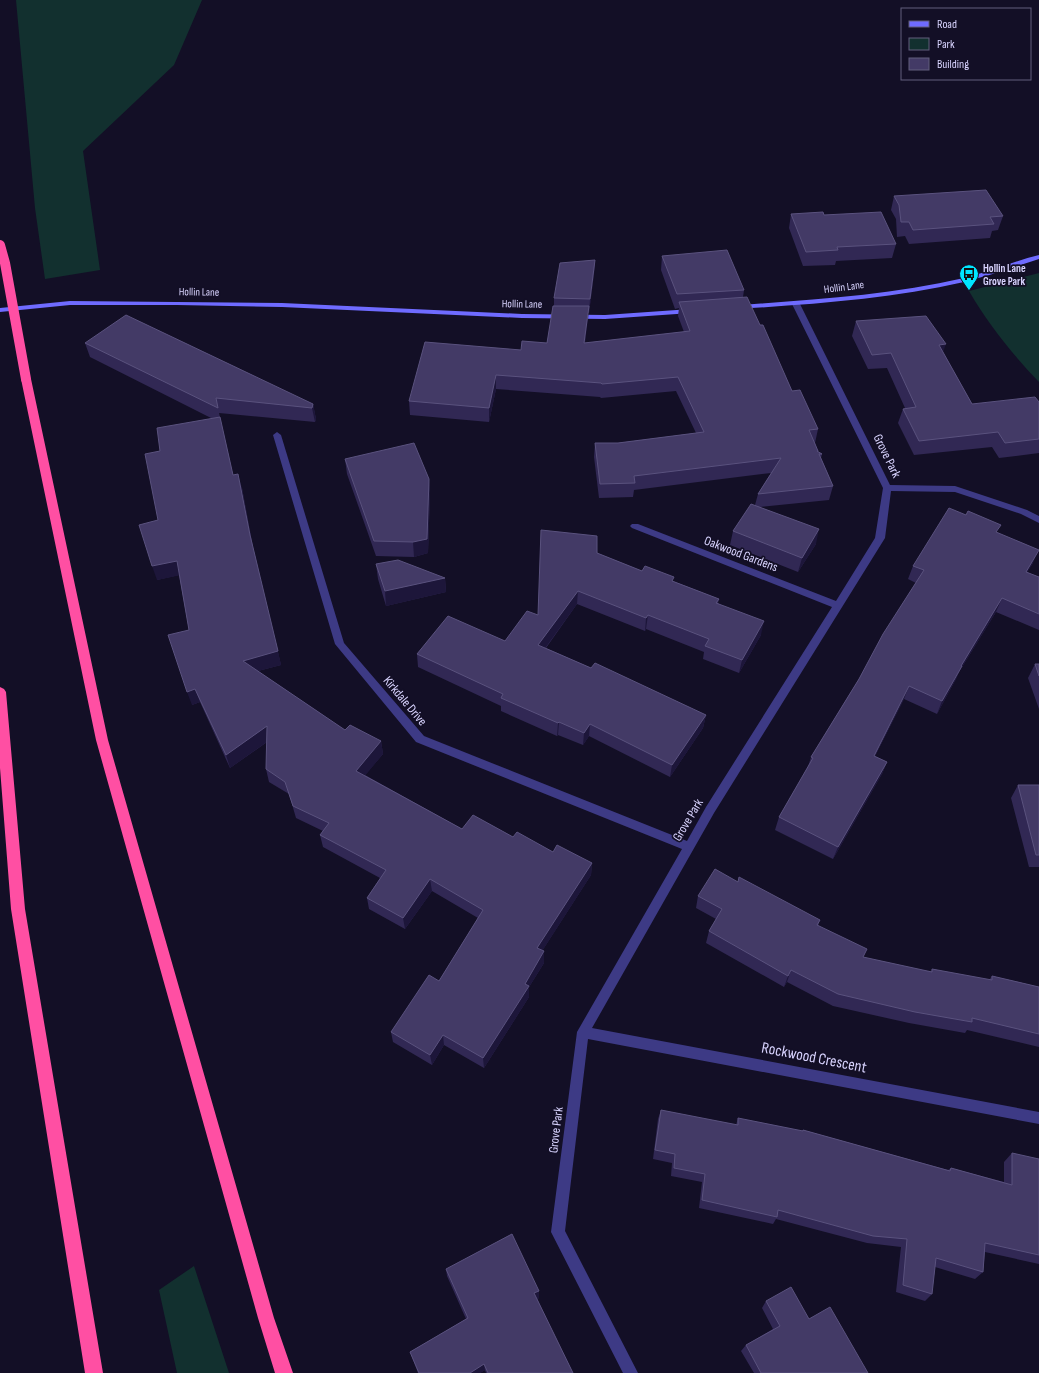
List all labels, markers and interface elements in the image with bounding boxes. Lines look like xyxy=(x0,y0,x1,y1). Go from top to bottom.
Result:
legend xyxy=(901,8,1031,80)
text: Road xyxy=(937,17,957,32)
text: Park xyxy=(937,37,955,52)
text: Building xyxy=(937,57,969,72)
place label: Hollin Lane Grove Park xyxy=(983,262,1026,288)
bus stop icon: Hollin Lane Grove Park xyxy=(958,263,980,291)
street label: Hollin Lane xyxy=(823,278,865,296)
street label: Hollin Lane xyxy=(179,285,219,299)
street label: Hollin Lane xyxy=(502,297,542,311)
street label: Grove Park xyxy=(870,432,904,480)
street label: Oakwood Gardens xyxy=(702,533,780,575)
street label: Kirkdale Drive xyxy=(380,673,430,729)
street label: Grove Park xyxy=(669,796,707,844)
street label: Rockwood Crescent xyxy=(760,1039,868,1078)
street label: Grove Park xyxy=(545,1106,567,1154)

